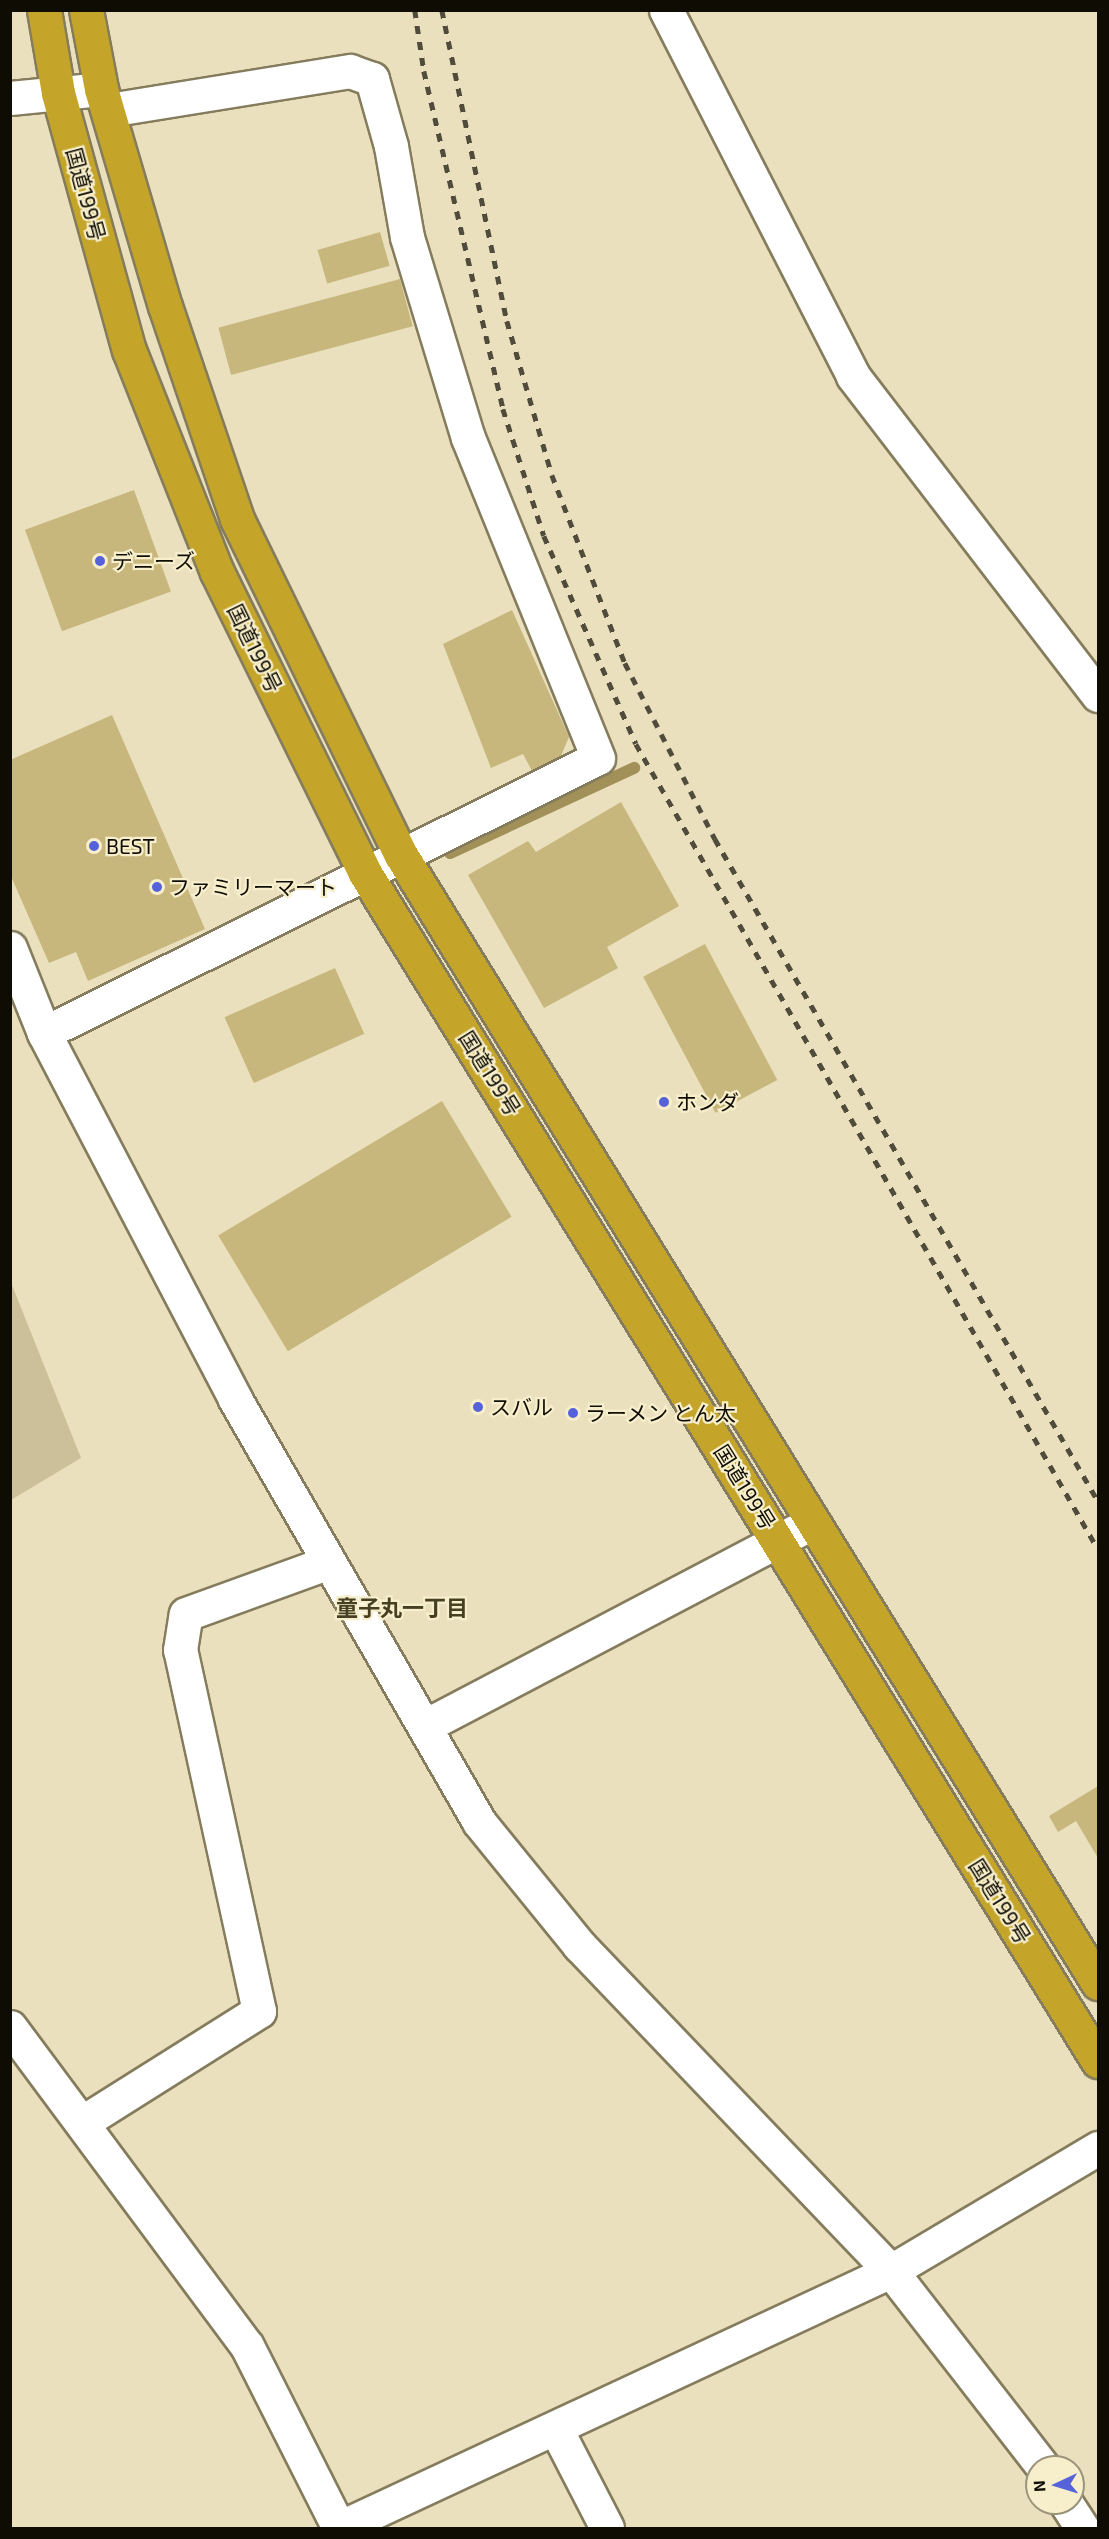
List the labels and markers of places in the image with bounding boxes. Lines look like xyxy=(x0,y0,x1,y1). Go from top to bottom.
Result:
place label: デニーズ xyxy=(112,548,196,574)
marker: デニーズ xyxy=(93,554,107,568)
place label: BEST xyxy=(106,833,155,859)
marker: BEST xyxy=(87,839,101,853)
place label: ファミリーマート xyxy=(169,874,337,900)
marker: ファミリーマート xyxy=(150,880,164,894)
place label: ホンダ xyxy=(676,1089,739,1115)
marker: ホンダ xyxy=(657,1095,671,1109)
place label: スバル xyxy=(490,1394,553,1420)
marker: スバル xyxy=(471,1400,485,1414)
place label: ラーメン とん太 xyxy=(585,1400,737,1426)
marker: ラーメン とん太 xyxy=(566,1406,580,1420)

